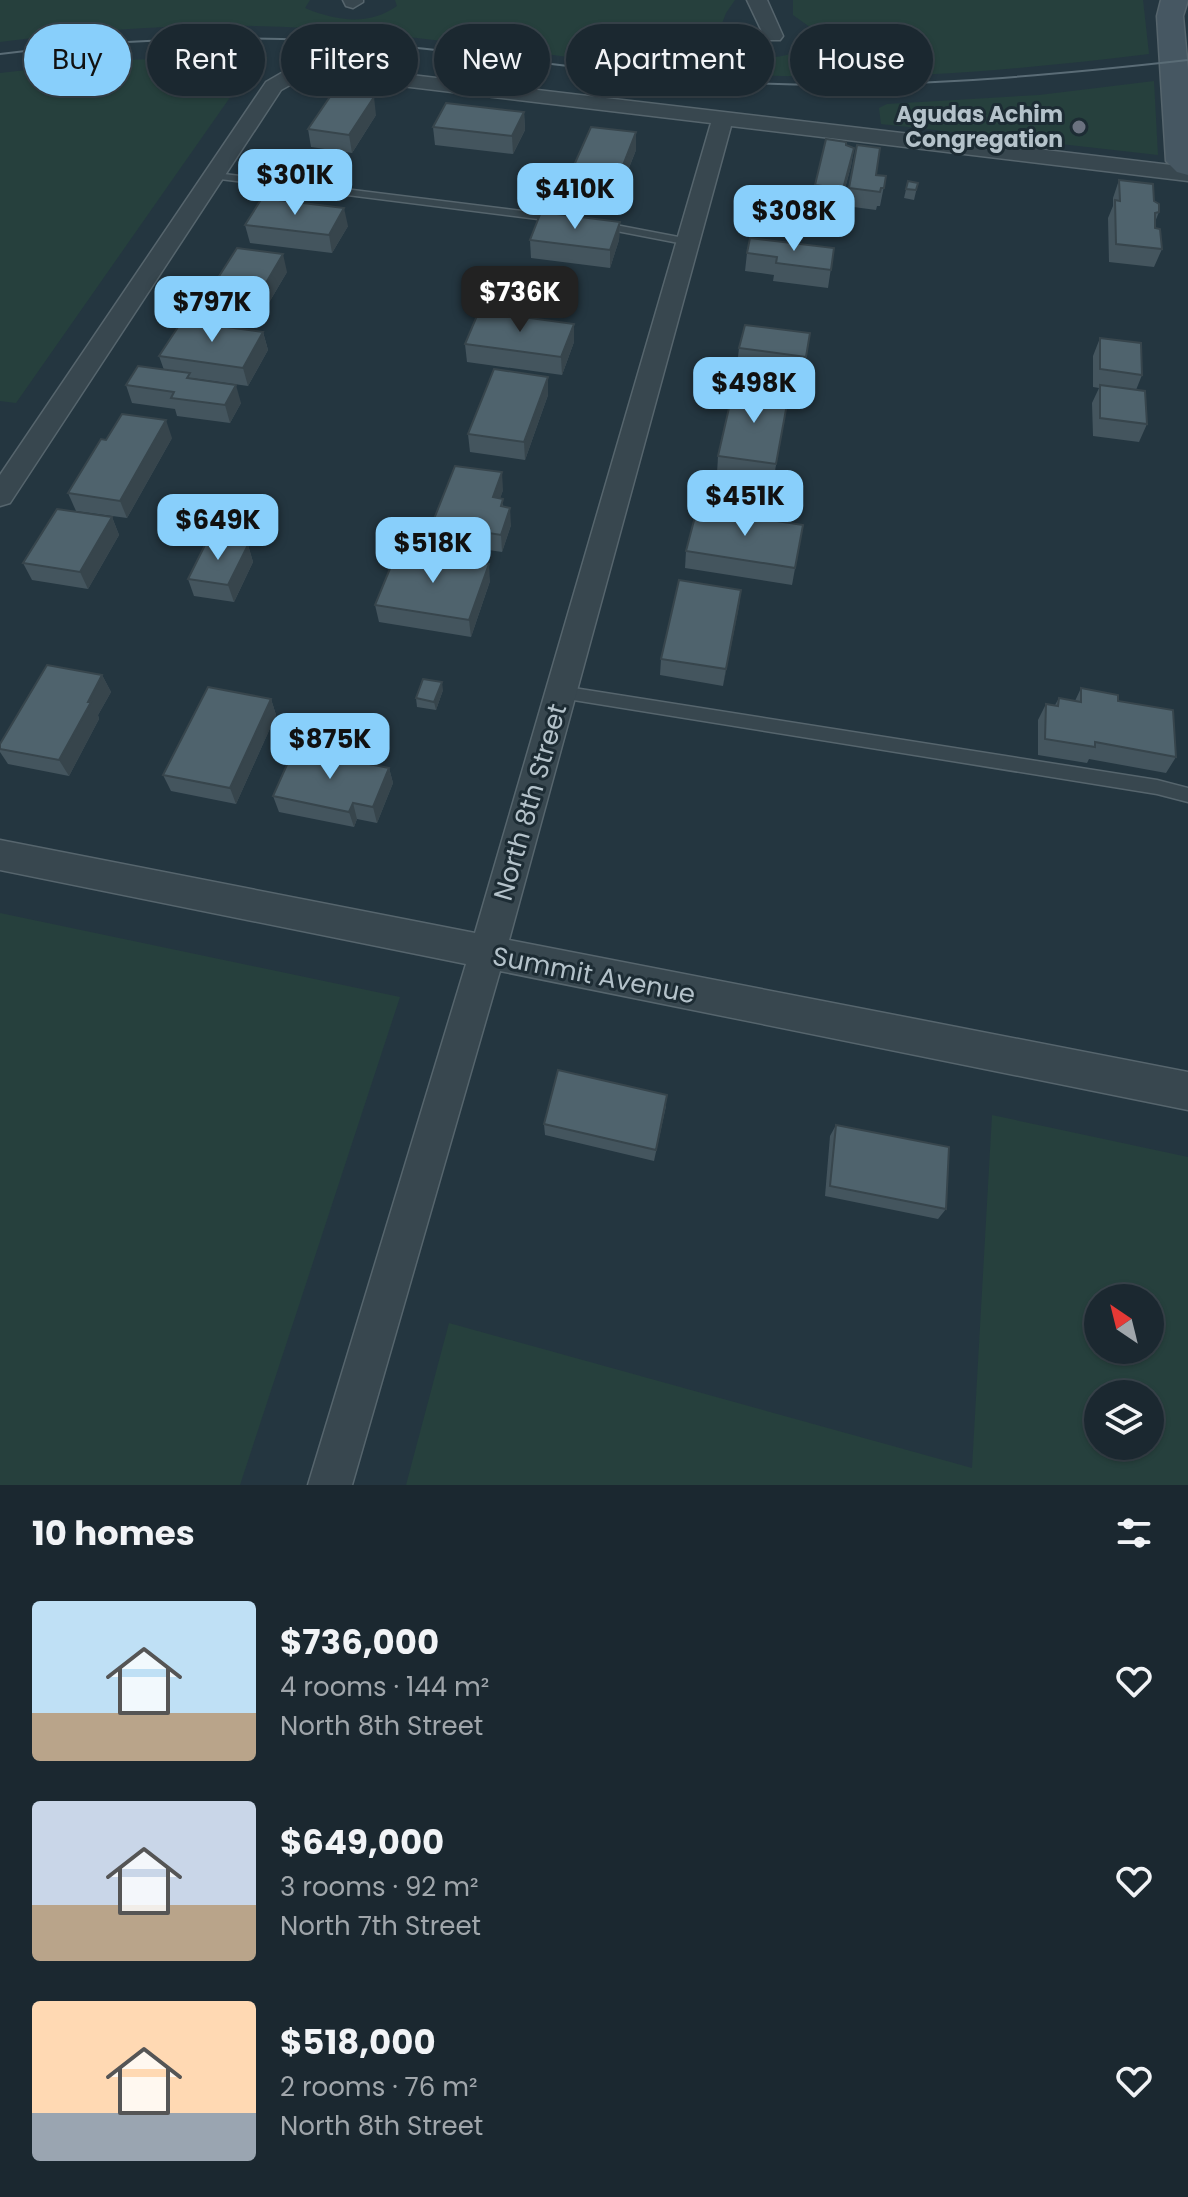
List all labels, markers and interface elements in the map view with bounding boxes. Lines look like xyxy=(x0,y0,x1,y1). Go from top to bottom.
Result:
chip: Buy xyxy=(24,24,131,96)
chip: Rent xyxy=(147,24,265,96)
chip: Filters xyxy=(281,24,418,96)
chip: New xyxy=(434,24,550,96)
chip: Apartment xyxy=(566,24,774,96)
chip: House xyxy=(790,24,933,96)
place label: Agudas Achim Congregation xyxy=(896,99,1063,155)
marker: Agudas Achim Congregation xyxy=(1070,118,1088,136)
pin: $301K xyxy=(239,149,351,217)
text: $301K xyxy=(256,157,334,193)
pin: $410K xyxy=(519,163,631,231)
text: $410K xyxy=(535,171,615,207)
pin: $308K xyxy=(738,185,850,253)
text: $308K xyxy=(752,193,836,229)
pin: $736K xyxy=(464,266,576,334)
text: $736K xyxy=(479,274,561,310)
pin: $797K xyxy=(156,276,268,344)
text: $797K xyxy=(172,284,252,320)
pin: $498K xyxy=(698,357,810,425)
text: $498K xyxy=(711,365,797,401)
pin: $451K xyxy=(689,470,801,538)
text: $451K xyxy=(705,478,785,514)
pin: $649K xyxy=(162,494,274,562)
text: $649K xyxy=(175,502,261,538)
pin: $518K xyxy=(377,517,489,585)
text: $518K xyxy=(394,525,472,561)
street label: North 8th Street xyxy=(485,699,575,905)
pin: $875K xyxy=(274,713,386,781)
text: $875K xyxy=(289,721,371,757)
street label: Summit Avenue xyxy=(490,938,698,1012)
north arrow xyxy=(1084,1284,1164,1364)
map controls xyxy=(1084,1284,1164,1460)
button: layers xyxy=(1084,1380,1164,1460)
text: 10 homes xyxy=(32,1509,195,1557)
icon: filters xyxy=(1112,1511,1156,1555)
text: $736,000 xyxy=(280,1618,439,1666)
icon: home xyxy=(96,1633,192,1729)
icon: heart xyxy=(1112,1659,1156,1703)
text: 4 rooms · 144 m² xyxy=(280,1669,489,1705)
text: North 8th Street xyxy=(280,1708,483,1744)
text: $649,000 xyxy=(280,1818,444,1866)
icon: home xyxy=(96,1833,192,1929)
icon: heart xyxy=(1112,1859,1156,1903)
text: 3 rooms · 92 m² xyxy=(280,1869,479,1905)
text: North 7th Street xyxy=(280,1908,481,1944)
text: $518,000 xyxy=(280,2018,436,2066)
icon: home xyxy=(96,2033,192,2129)
icon: heart xyxy=(1112,2059,1156,2103)
text: 2 rooms · 76 m² xyxy=(280,2069,478,2105)
text: North 8th Street xyxy=(280,2108,483,2144)

